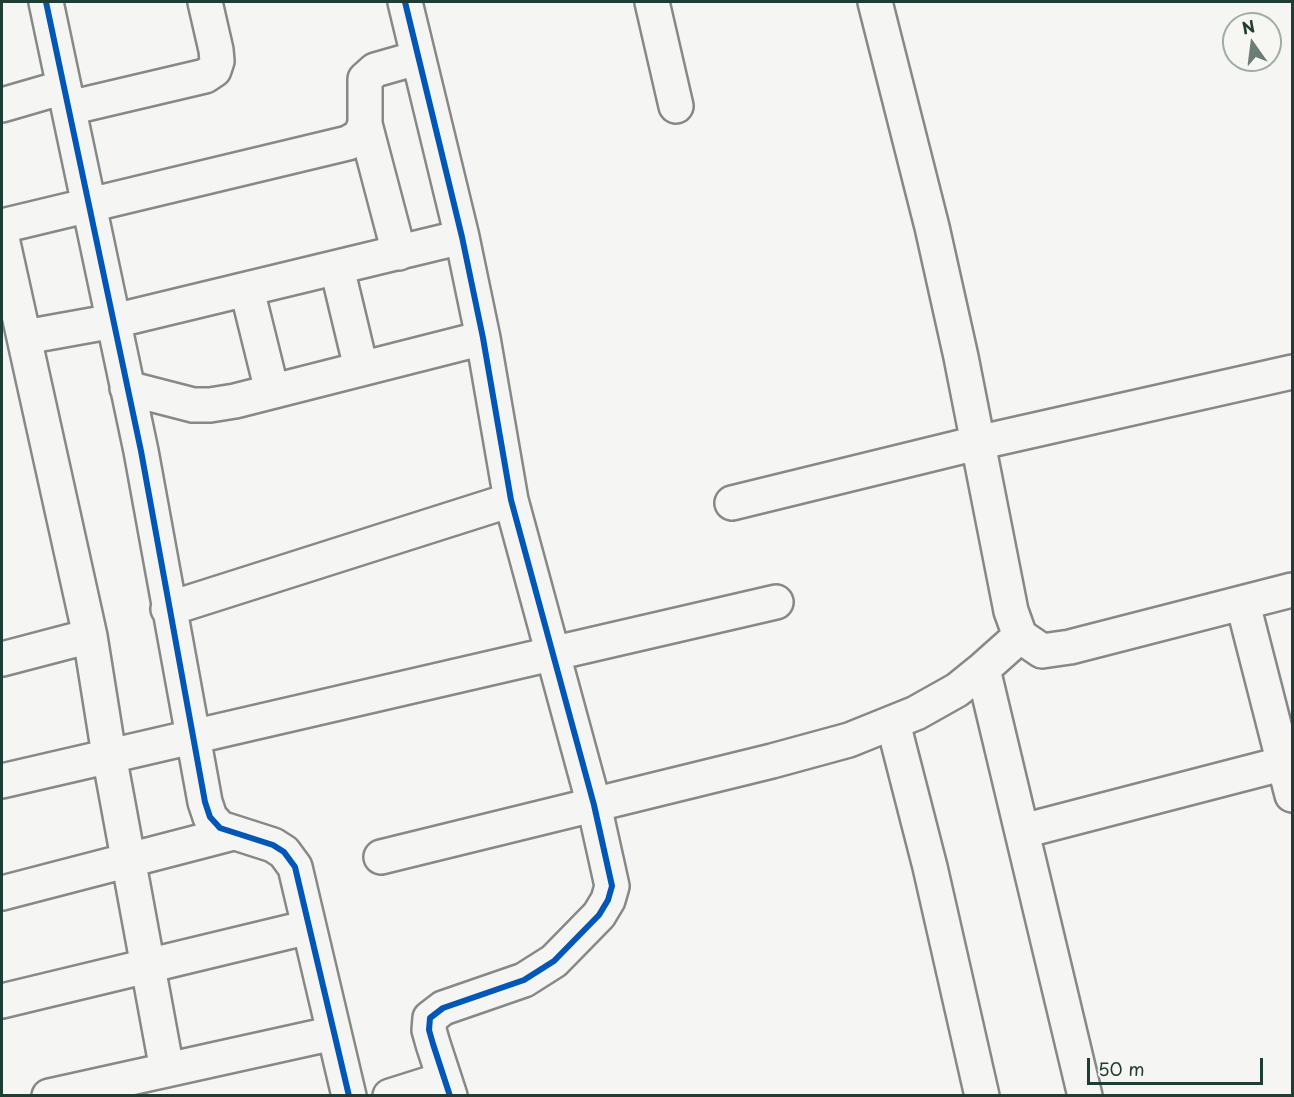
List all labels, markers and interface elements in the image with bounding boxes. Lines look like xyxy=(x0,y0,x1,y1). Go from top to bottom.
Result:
north arrow xyxy=(1222,12,1282,72)
text: N xyxy=(1239,13,1257,40)
scale bar xyxy=(1090,1046,1266,1084)
text: 50 m xyxy=(1098,1055,1145,1082)

